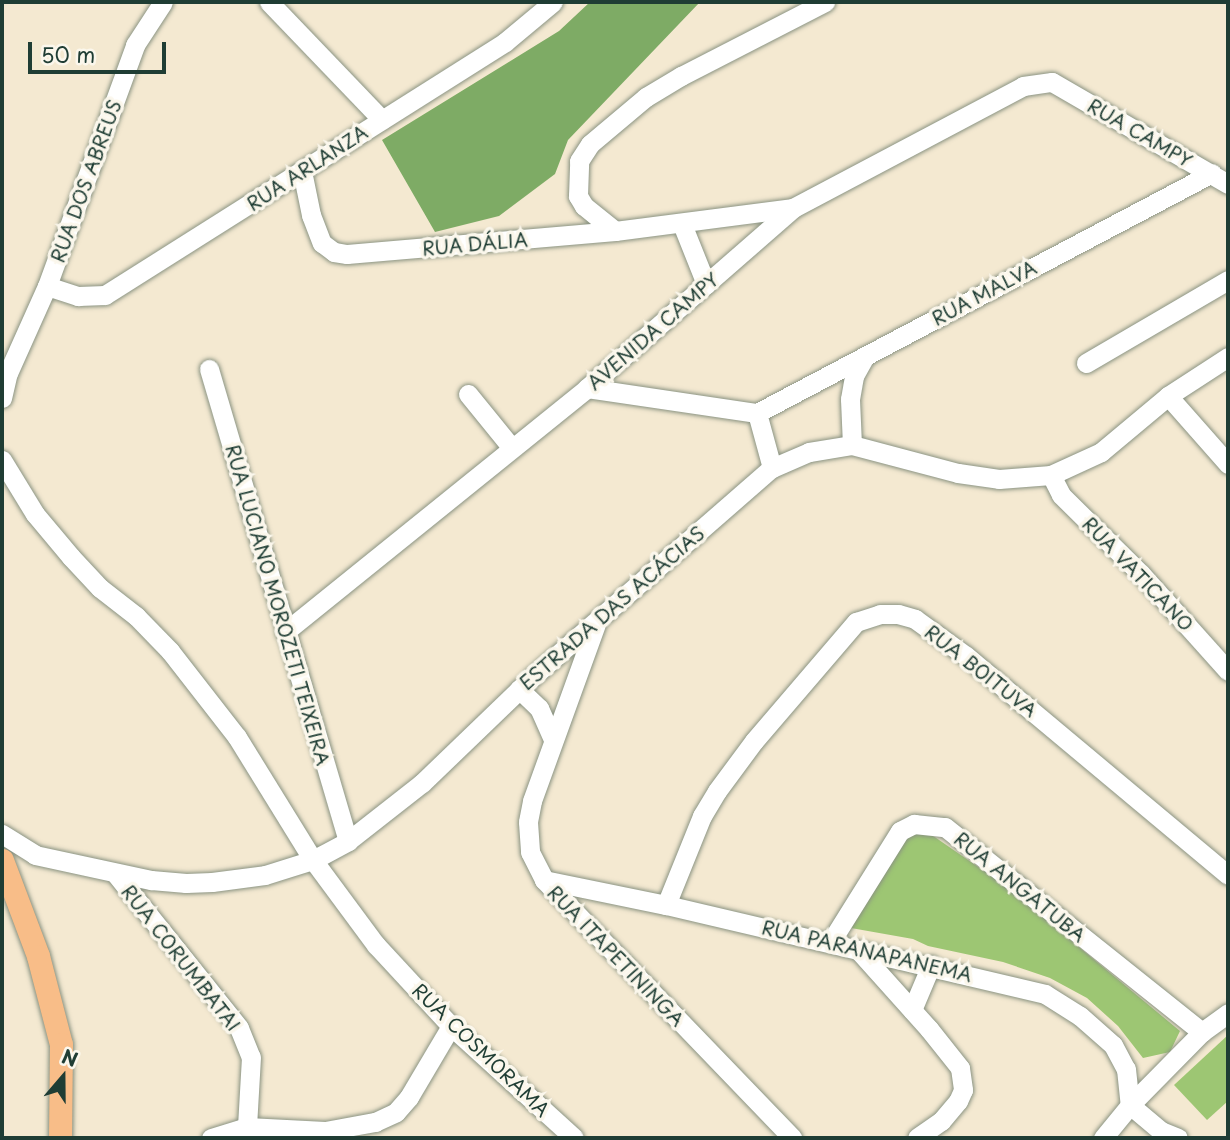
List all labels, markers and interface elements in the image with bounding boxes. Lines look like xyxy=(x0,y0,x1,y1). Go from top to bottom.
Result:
scale bar xyxy=(32,28,170,72)
text: 50 m xyxy=(41,38,95,70)
street label: RUA DOS ABREUS xyxy=(45,94,127,268)
street label: RUA CAMPY xyxy=(1083,94,1197,172)
street label: RUA ARLANZA xyxy=(242,120,372,216)
street label: RUA DÁLIA xyxy=(420,228,530,260)
street label: RUA MALVA xyxy=(927,255,1041,331)
street label: AVENIDA CAMPY xyxy=(583,268,723,394)
street label: RUA LUCIANO MOROZETI TEIXEIRA xyxy=(220,439,336,771)
street label: RUA VATICANO xyxy=(1078,512,1198,636)
street label: ESTRADA DAS ACÁCIAS xyxy=(515,521,709,695)
street label: RUA BOITUVA xyxy=(920,620,1042,722)
street label: RUA ANGATUBA xyxy=(950,827,1090,947)
street label: RUA CORUMBATAI xyxy=(117,880,245,1036)
street label: RUA ITAPETININGA xyxy=(542,880,690,1032)
street label: RUA PARANAPANEMA xyxy=(759,915,975,987)
street label: RUA COSMORAMA xyxy=(408,979,554,1121)
north arrow xyxy=(28,1042,98,1112)
text: N xyxy=(58,1042,82,1073)

